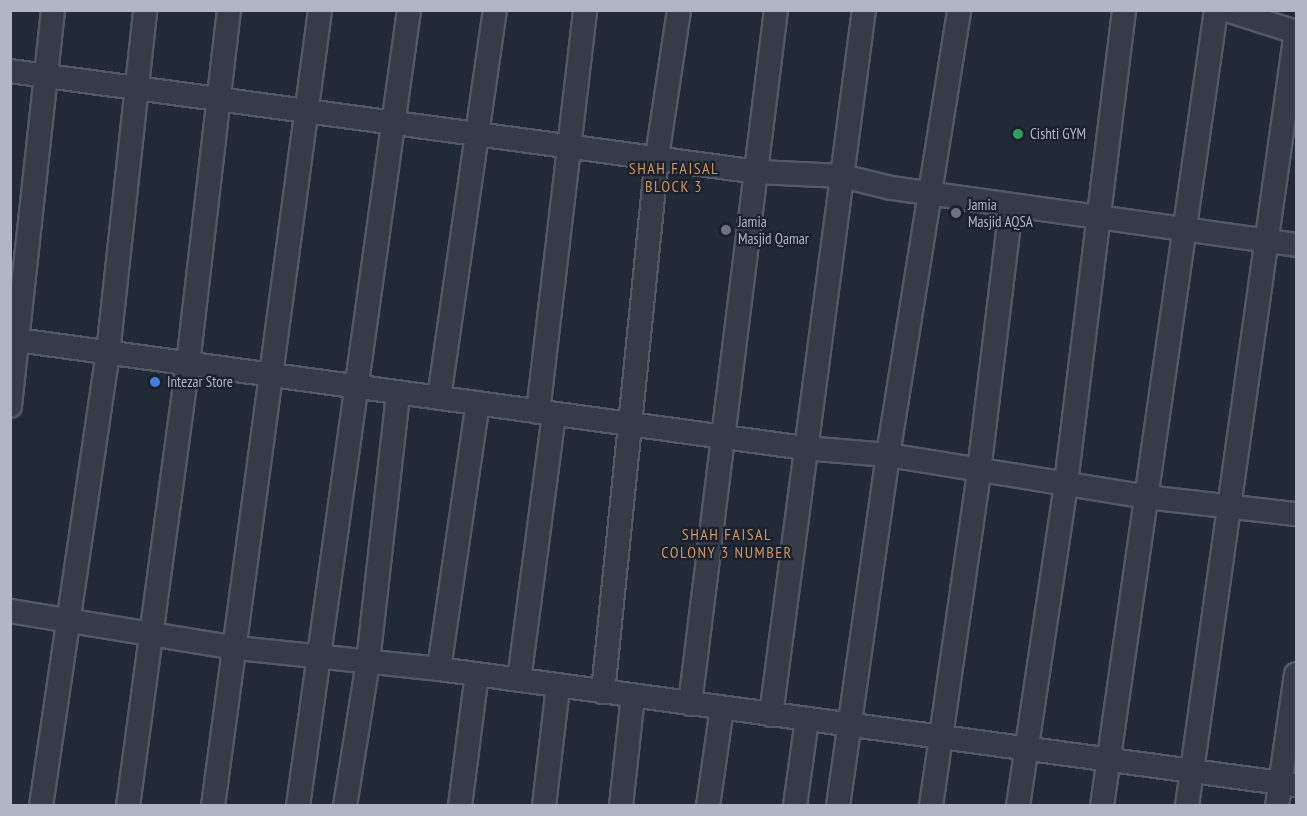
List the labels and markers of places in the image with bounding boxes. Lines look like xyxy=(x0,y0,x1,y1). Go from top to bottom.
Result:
place label: Cishti GYM xyxy=(1030,125,1086,143)
marker: Cishti GYM xyxy=(1011,127,1025,141)
place label: Jamia Masjid AQSA xyxy=(968,195,1033,230)
marker: Jamia Masjid AQSA xyxy=(949,206,963,220)
place label: Jamia Masjid Qamar xyxy=(738,212,809,247)
marker: Jamia Masjid Qamar xyxy=(719,223,733,237)
place label: Intezar Store xyxy=(167,373,233,391)
marker: Intezar Store xyxy=(148,375,162,389)

